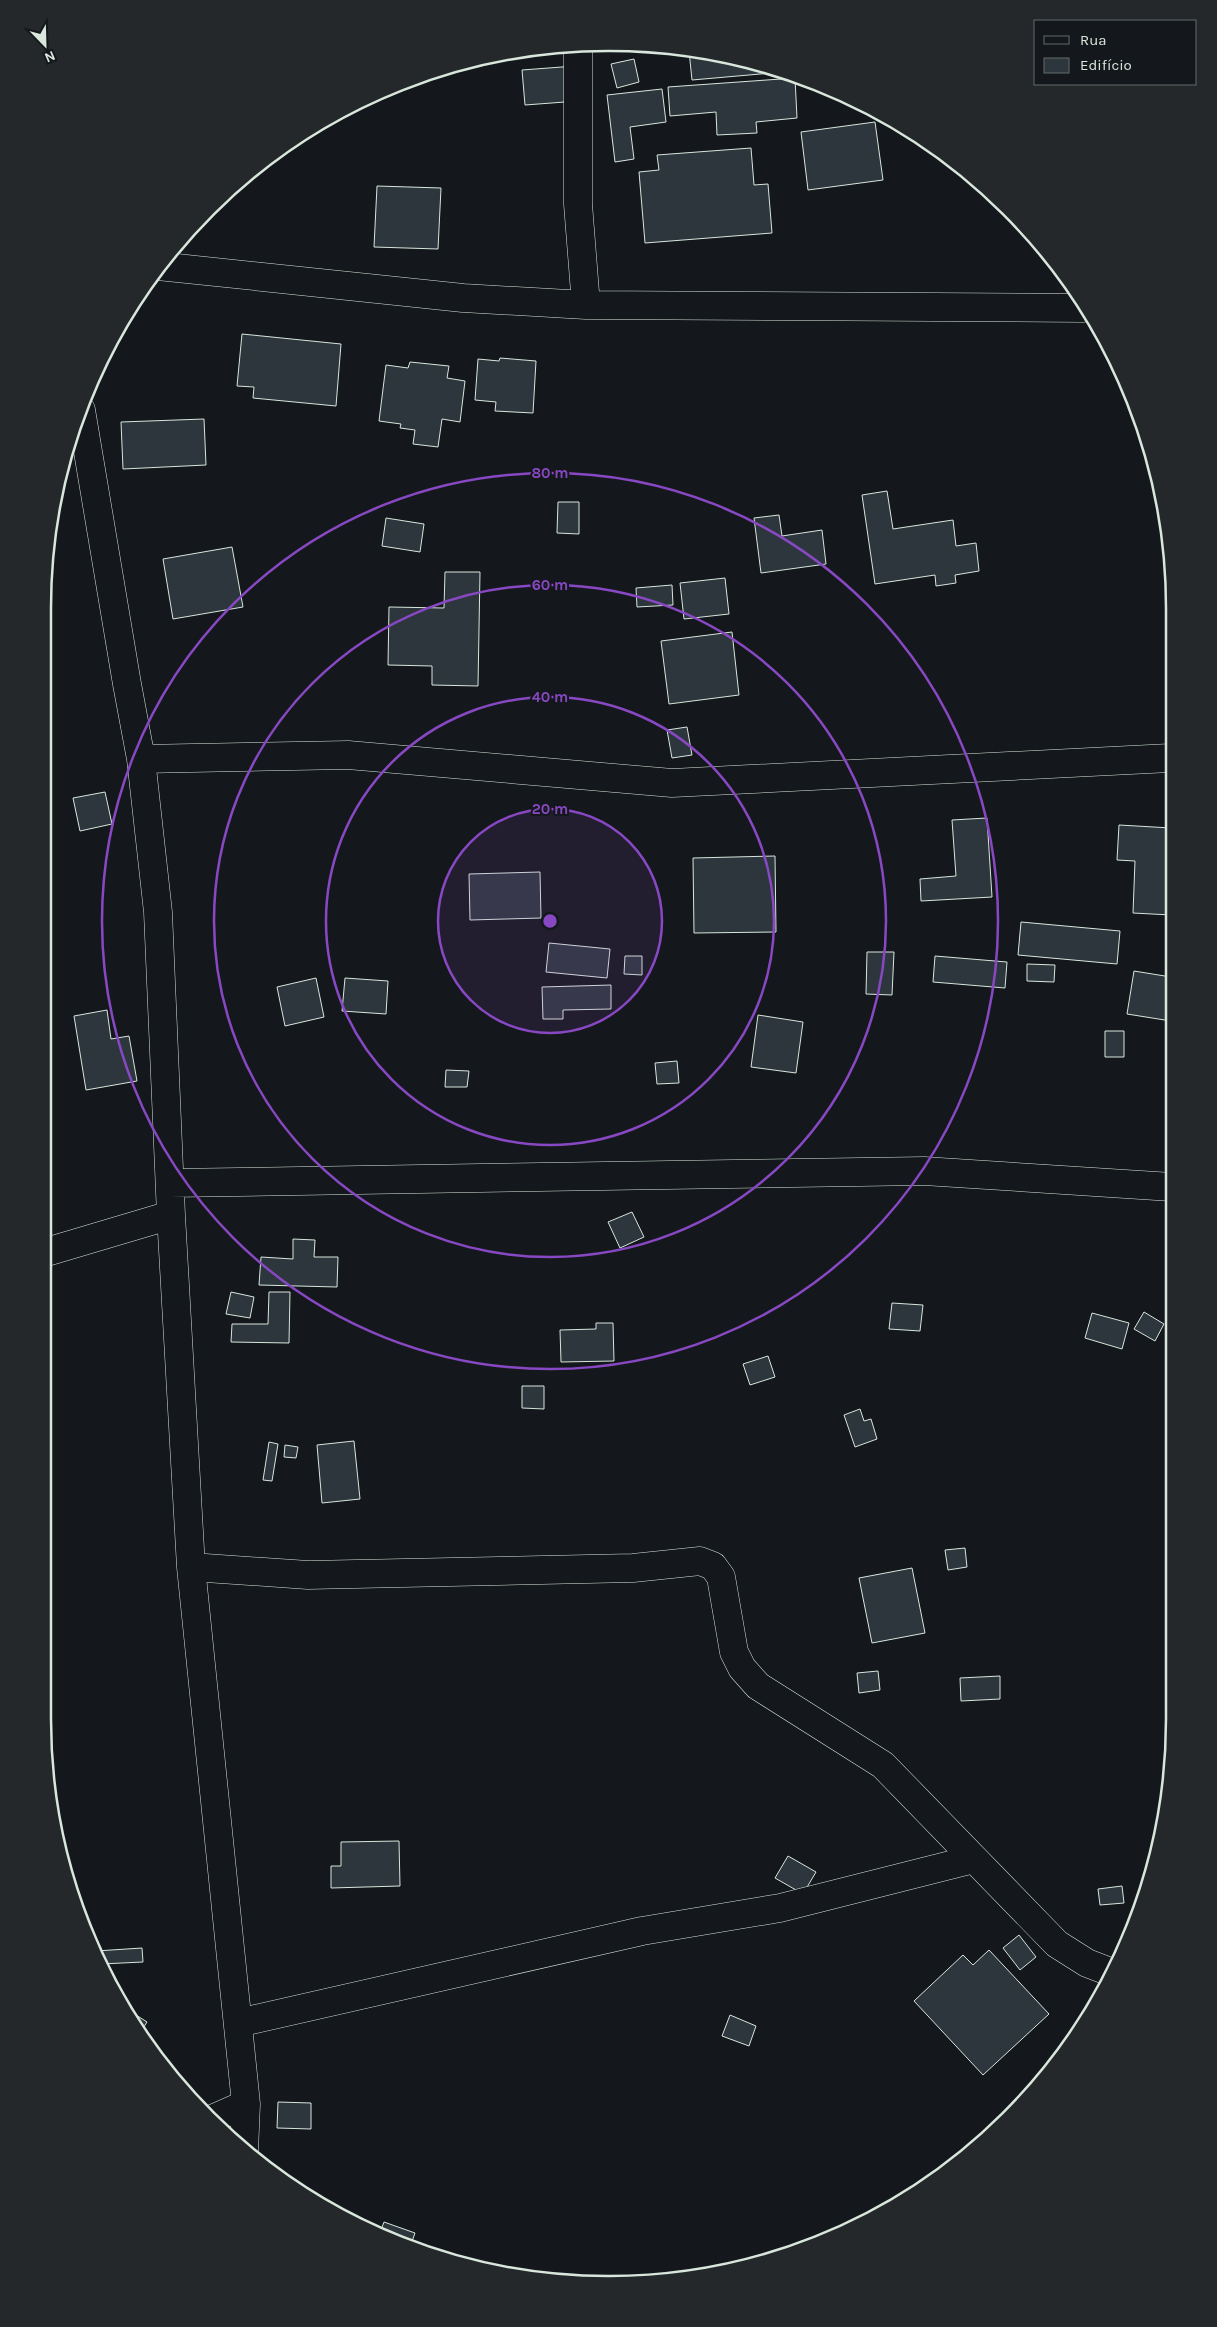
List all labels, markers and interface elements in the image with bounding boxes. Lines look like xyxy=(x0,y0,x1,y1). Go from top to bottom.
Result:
north arrow xyxy=(20,20,70,70)
legend xyxy=(1034,20,1197,85)
text: Rua xyxy=(1080,31,1107,49)
text: N xyxy=(42,47,58,66)
text: Edifício xyxy=(1080,56,1132,74)
text: 80 m xyxy=(531,464,569,482)
text: 60 m xyxy=(532,576,568,594)
text: 40 m xyxy=(532,688,568,706)
text: 20 m xyxy=(532,800,568,818)
centre of rings xyxy=(541,912,559,930)

